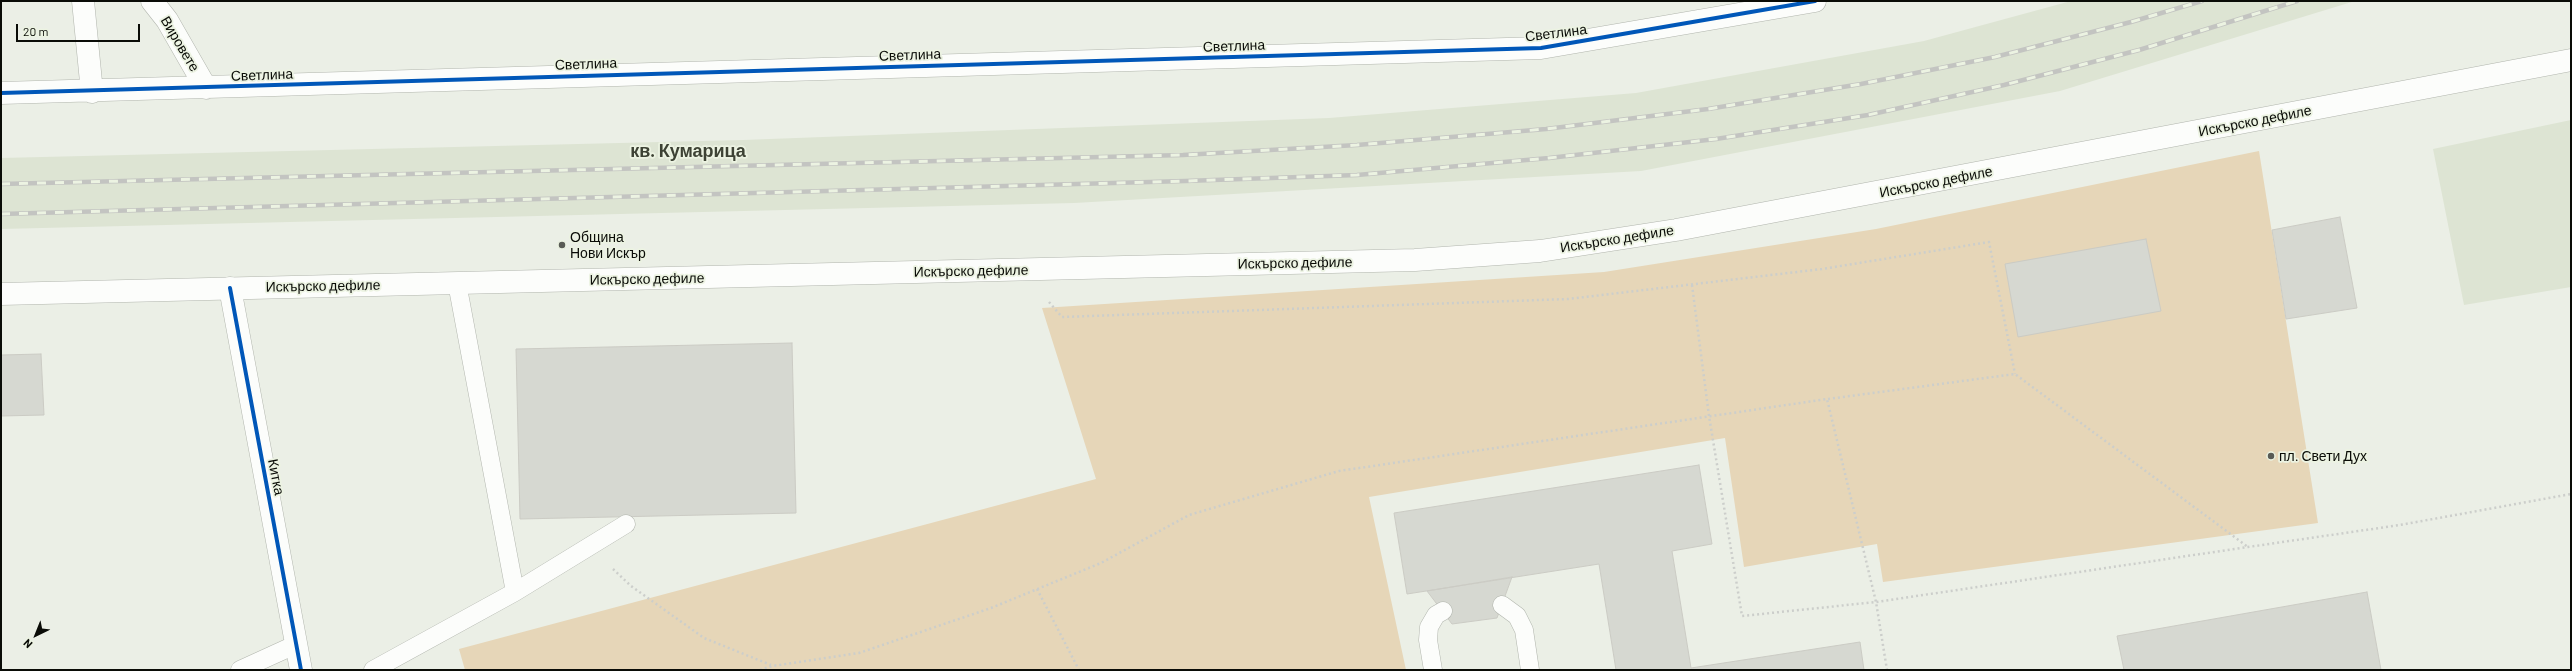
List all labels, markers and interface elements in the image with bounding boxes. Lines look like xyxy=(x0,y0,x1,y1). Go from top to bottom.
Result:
street label: Вировете xyxy=(157,13,203,75)
scale bar xyxy=(18,16,142,42)
street label: Светлина xyxy=(1524,21,1588,45)
text: 20 m xyxy=(23,24,49,38)
street label: Светлина xyxy=(1203,37,1265,55)
street label: Светлина xyxy=(879,46,941,64)
street label: Светлина xyxy=(555,55,617,73)
street label: Светлина xyxy=(231,66,293,84)
street label: Искърско дефиле xyxy=(2197,102,2313,140)
district label: кв. Кумарица xyxy=(630,140,746,162)
street label: Искърско дефиле xyxy=(1878,163,1994,201)
street label: Искърско дефиле xyxy=(1559,222,1675,256)
place label: Община Нови Искър xyxy=(570,229,646,262)
marker: Община Нови Искър xyxy=(557,240,567,250)
street label: Искърско дефиле xyxy=(1237,254,1353,272)
street label: Искърско дефиле xyxy=(913,262,1029,280)
street label: Искърско дефиле xyxy=(589,270,705,288)
street label: Искърско дефиле xyxy=(265,277,381,295)
place label: пл. Свети Дух xyxy=(2279,448,2367,464)
marker: пл. Свети Дух xyxy=(2266,451,2276,461)
street label: Китка xyxy=(264,457,288,497)
north arrow xyxy=(16,615,56,655)
text: N xyxy=(20,637,35,651)

